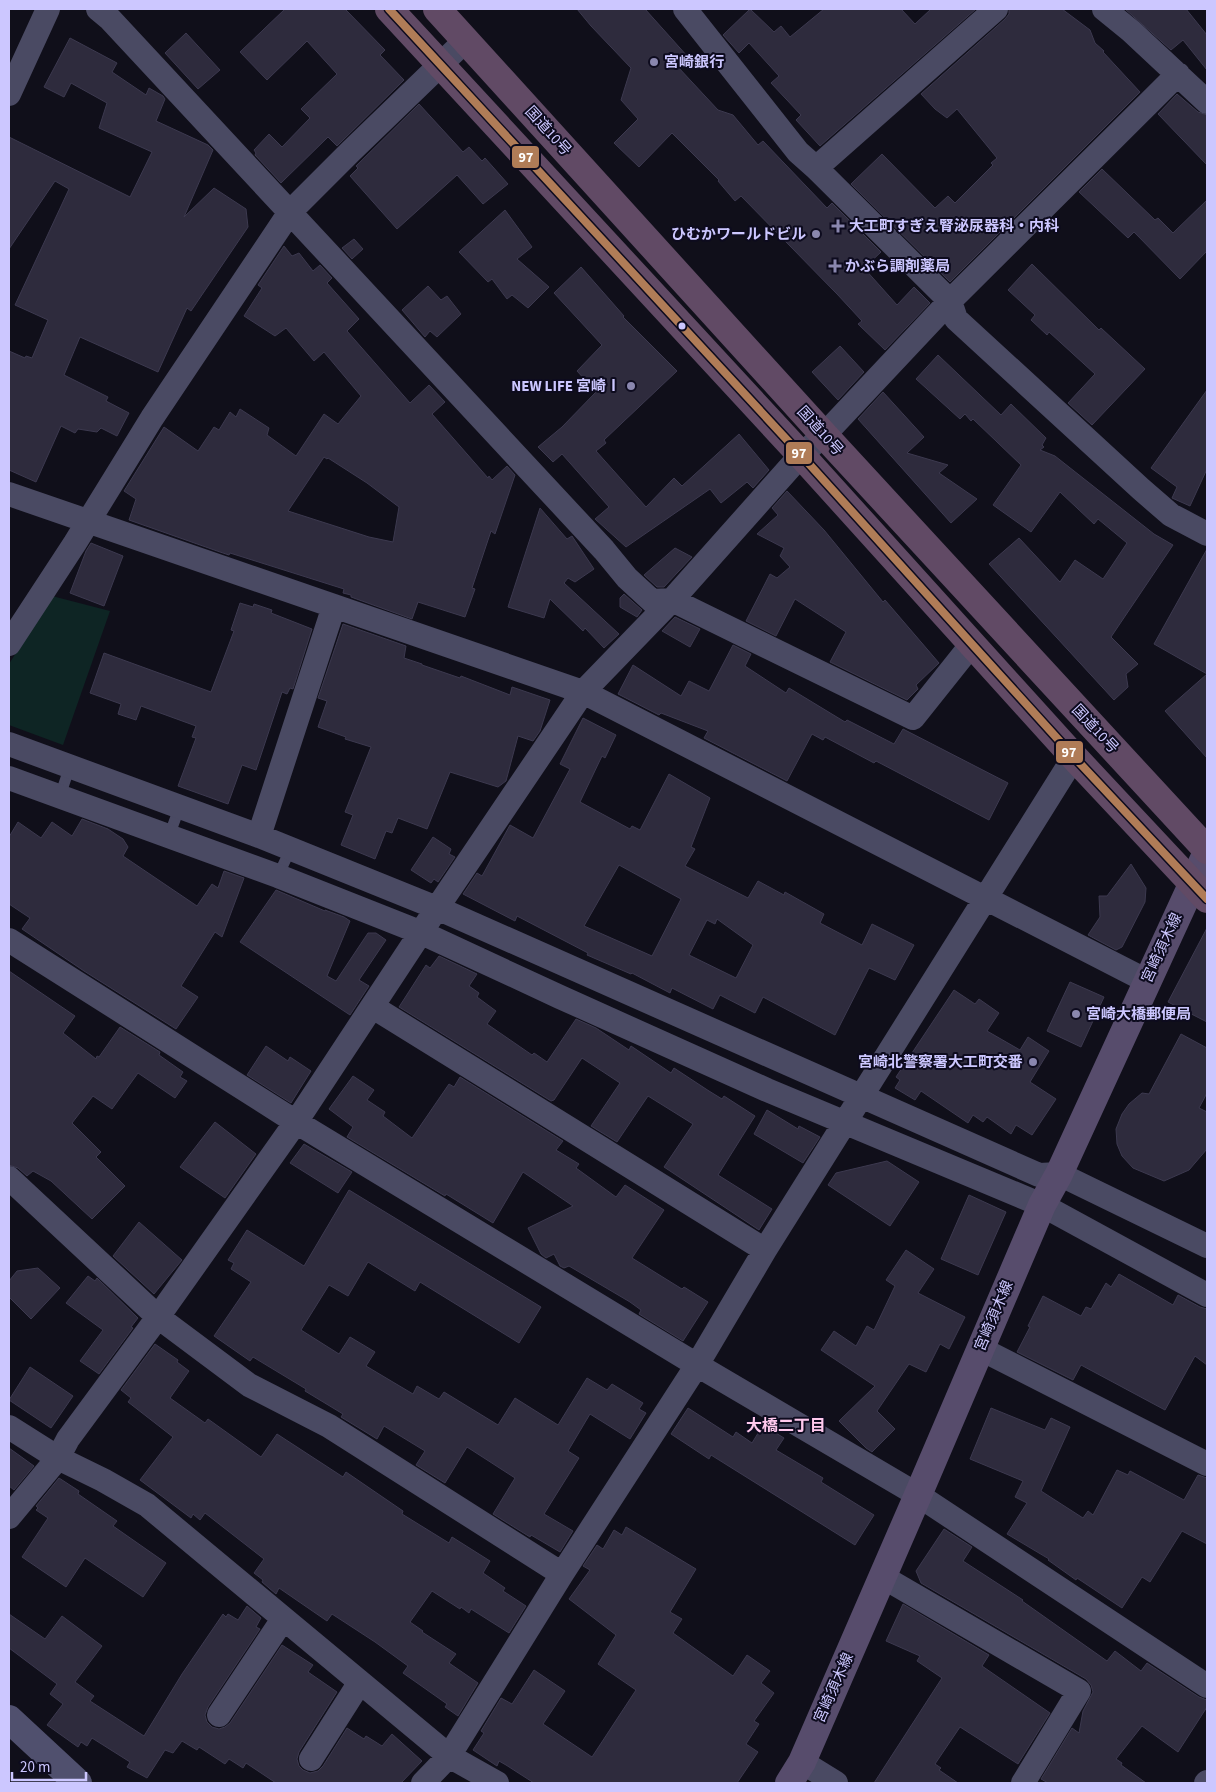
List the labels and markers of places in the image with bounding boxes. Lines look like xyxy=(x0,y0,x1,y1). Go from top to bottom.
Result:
place label: 宮崎銀行 xyxy=(664,52,724,73)
marker: 宮崎銀行 xyxy=(648,56,660,68)
place label: 大工町すぎえ腎泌尿器科・内科 xyxy=(849,216,1059,237)
marker: 大工町すぎえ腎泌尿器科・内科 xyxy=(831,219,845,233)
place label: ひむかワールドビル xyxy=(671,224,806,245)
marker: ひむかワールドビル xyxy=(810,228,822,240)
place label: かぶら調剤薬局 xyxy=(845,256,950,277)
marker: かぶら調剤薬局 xyxy=(829,260,841,272)
unlabelled marker xyxy=(677,321,687,331)
place label: NEW LIFE 宮崎Ⅰ xyxy=(511,376,621,397)
marker: NEW LIFE 宮崎Ⅰ xyxy=(625,380,637,392)
place label: 宮崎大橋郵便局 xyxy=(1086,1004,1191,1025)
marker: 宮崎大橋郵便局 xyxy=(1070,1008,1082,1020)
place label: 宮崎北警察署大工町交番 xyxy=(858,1052,1023,1073)
marker: 宮崎北警察署大工町交番 xyxy=(1027,1056,1039,1068)

